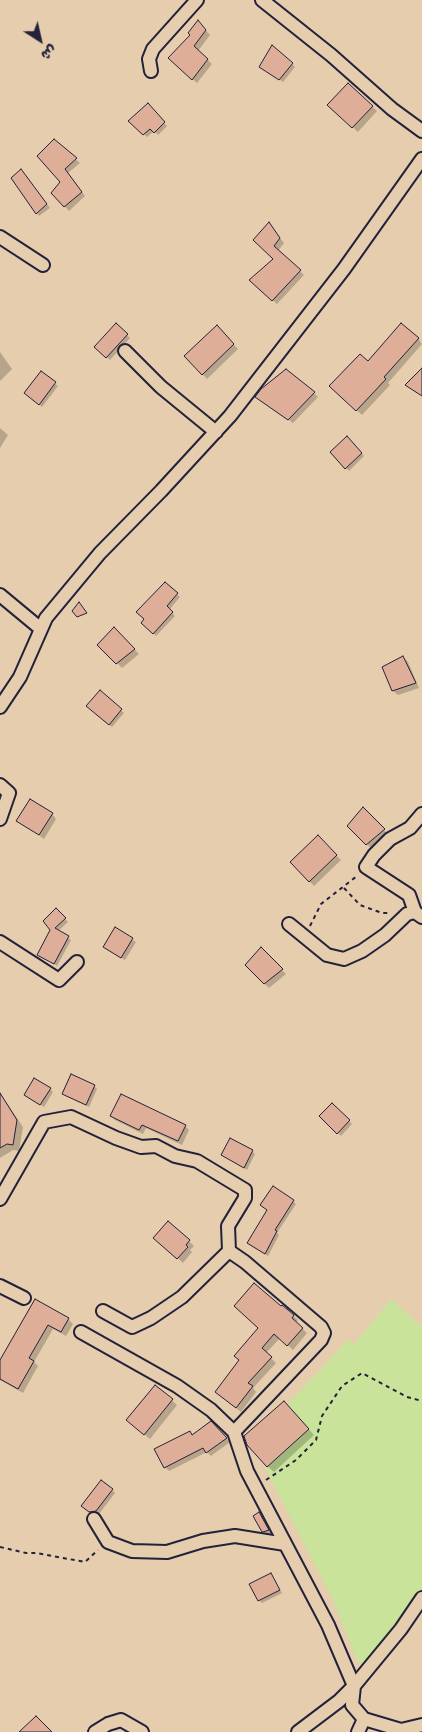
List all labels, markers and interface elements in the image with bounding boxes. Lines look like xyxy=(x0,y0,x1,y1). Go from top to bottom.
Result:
north arrow xyxy=(15,15,65,65)
text: ش xyxy=(36,39,61,66)

